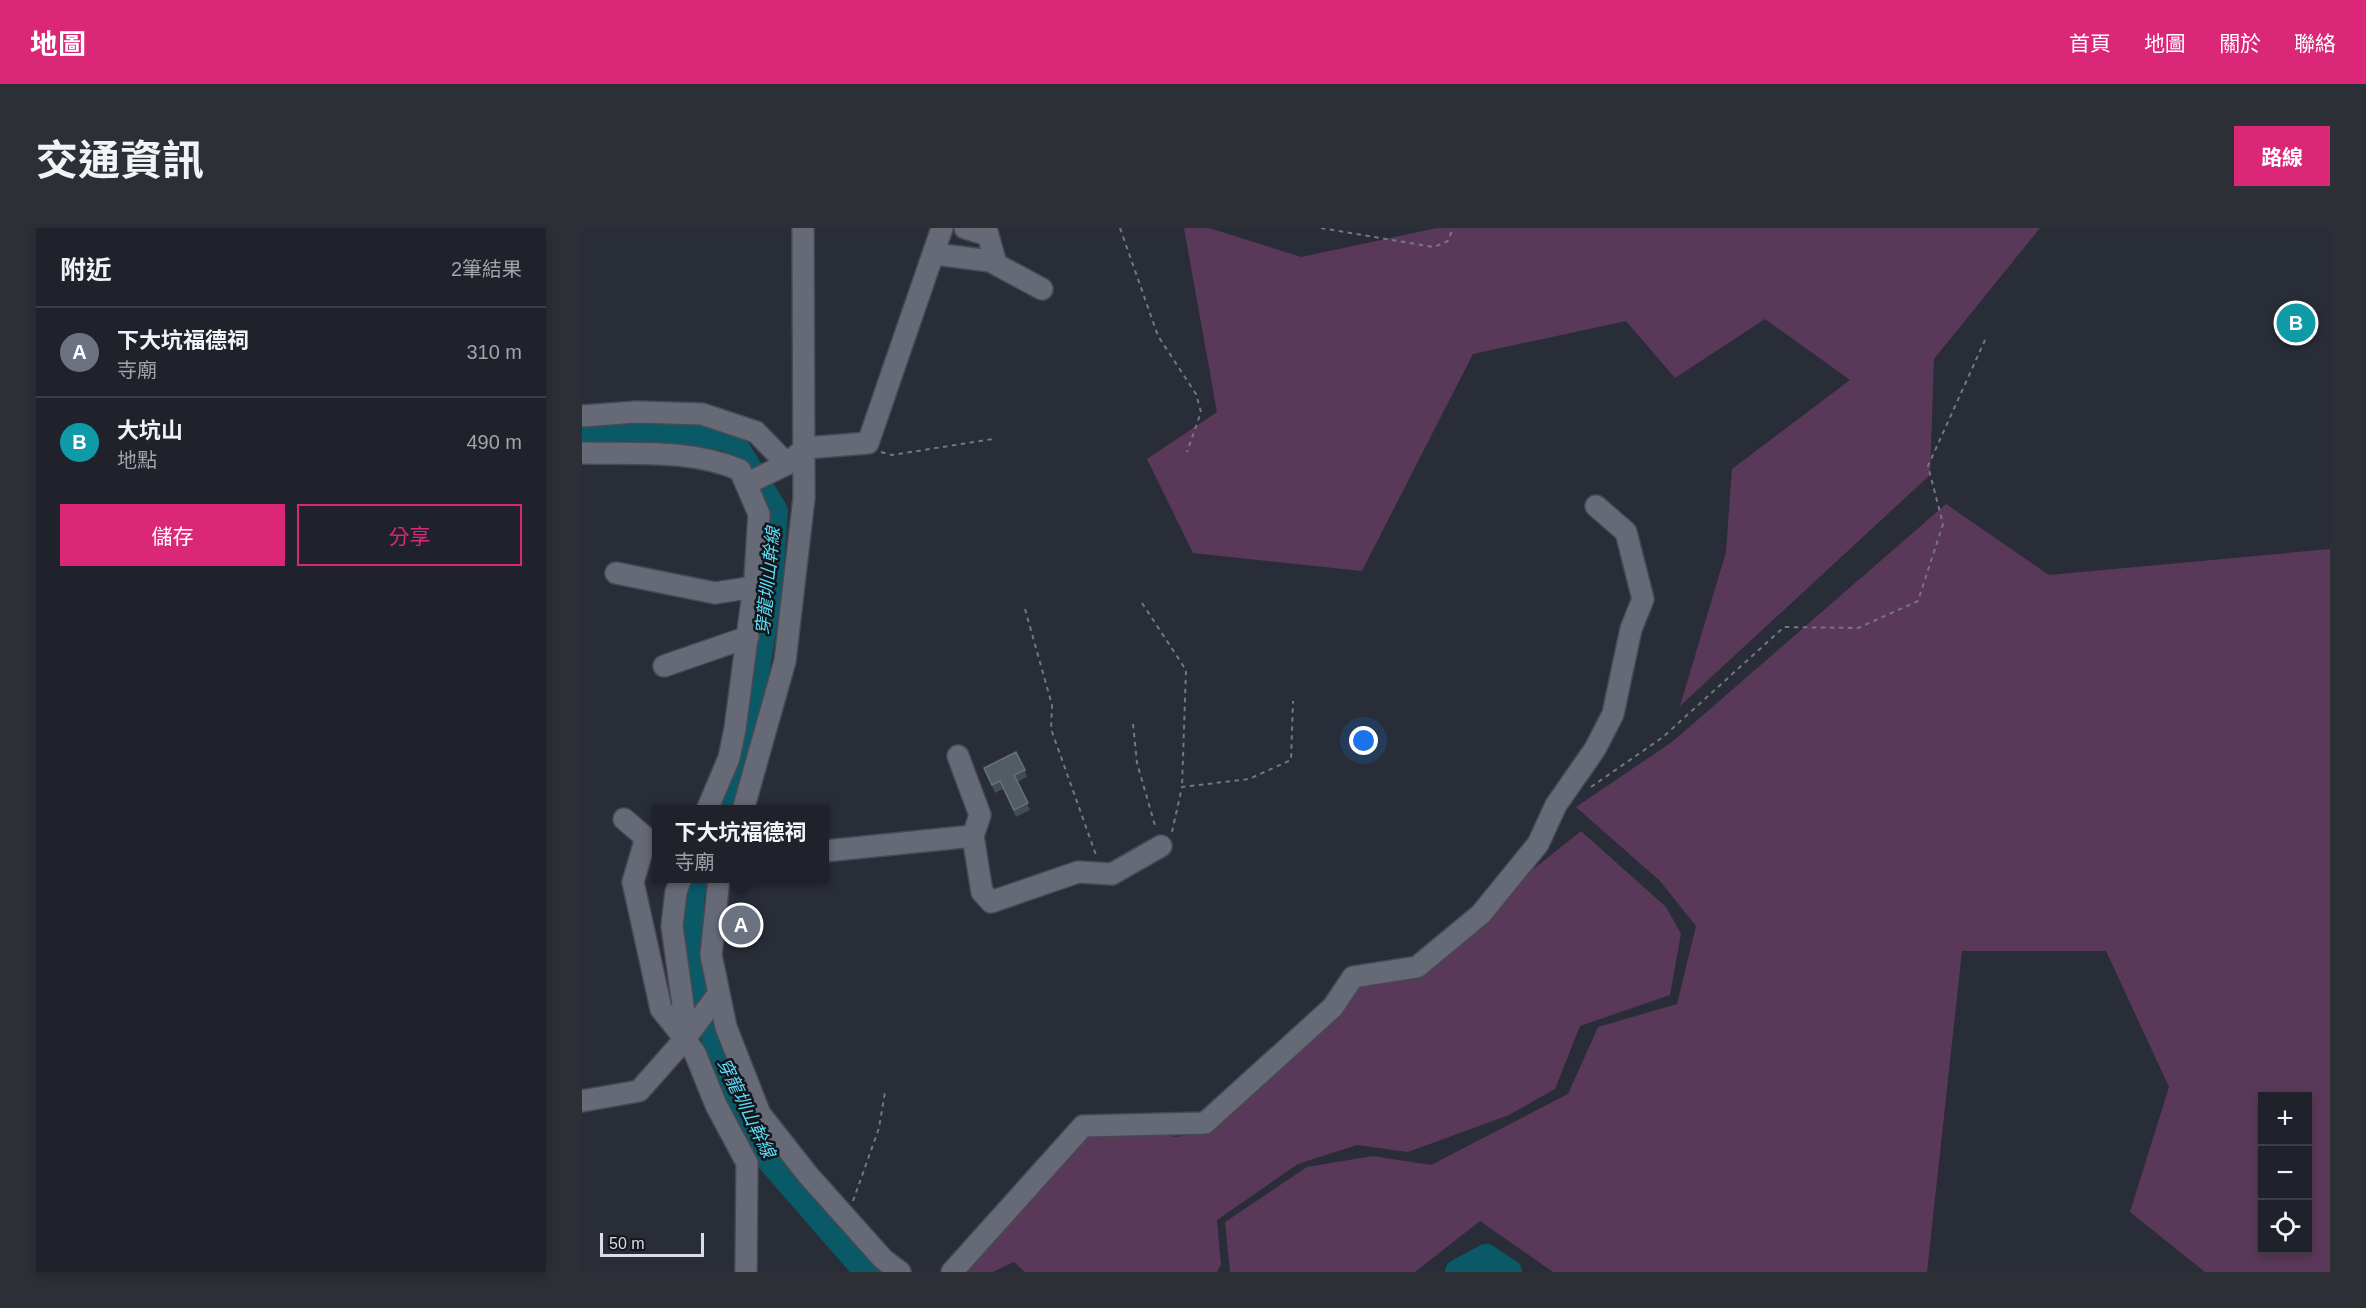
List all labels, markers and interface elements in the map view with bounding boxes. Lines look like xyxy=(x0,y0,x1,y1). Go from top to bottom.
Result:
text: 地圖 xyxy=(30,29,86,60)
text: 首頁 xyxy=(2069,32,2111,55)
text: 地圖 xyxy=(2144,32,2186,55)
text: 關於 xyxy=(2219,32,2261,55)
text: 聯絡 xyxy=(2294,32,2336,55)
button: 路線 xyxy=(2234,126,2330,186)
text: 交通資訊 xyxy=(36,137,204,184)
text: 附近 xyxy=(60,255,112,285)
text: 2筆結果 xyxy=(451,258,522,280)
pin: B xyxy=(2276,300,2316,346)
text: 下大坑福德祠 xyxy=(117,328,249,353)
text: A xyxy=(72,341,87,363)
text: 310 m xyxy=(466,341,522,363)
text: 寺廟 xyxy=(117,359,157,381)
text: 大坑山 xyxy=(117,418,183,443)
text: B xyxy=(72,431,87,453)
text: 490 m xyxy=(466,431,522,453)
text: 地點 xyxy=(117,449,157,471)
button: 儲存 xyxy=(60,504,285,566)
button: 分享 xyxy=(297,504,522,566)
water label: 穿龍圳山幹線 xyxy=(752,524,784,636)
your location xyxy=(1349,726,1378,755)
popup xyxy=(652,805,829,883)
text: 下大坑福德祠 xyxy=(674,820,807,845)
text: 寺廟 xyxy=(674,851,714,873)
pin: A xyxy=(722,902,760,948)
water label: 穿龍圳山幹線 xyxy=(713,1055,780,1163)
map controls xyxy=(2258,1092,2312,1254)
button: + xyxy=(2258,1092,2312,1146)
button: − xyxy=(2258,1146,2312,1200)
button: locate xyxy=(2258,1200,2312,1254)
scale bar xyxy=(600,1230,704,1258)
text: 50 m xyxy=(609,1235,645,1252)

